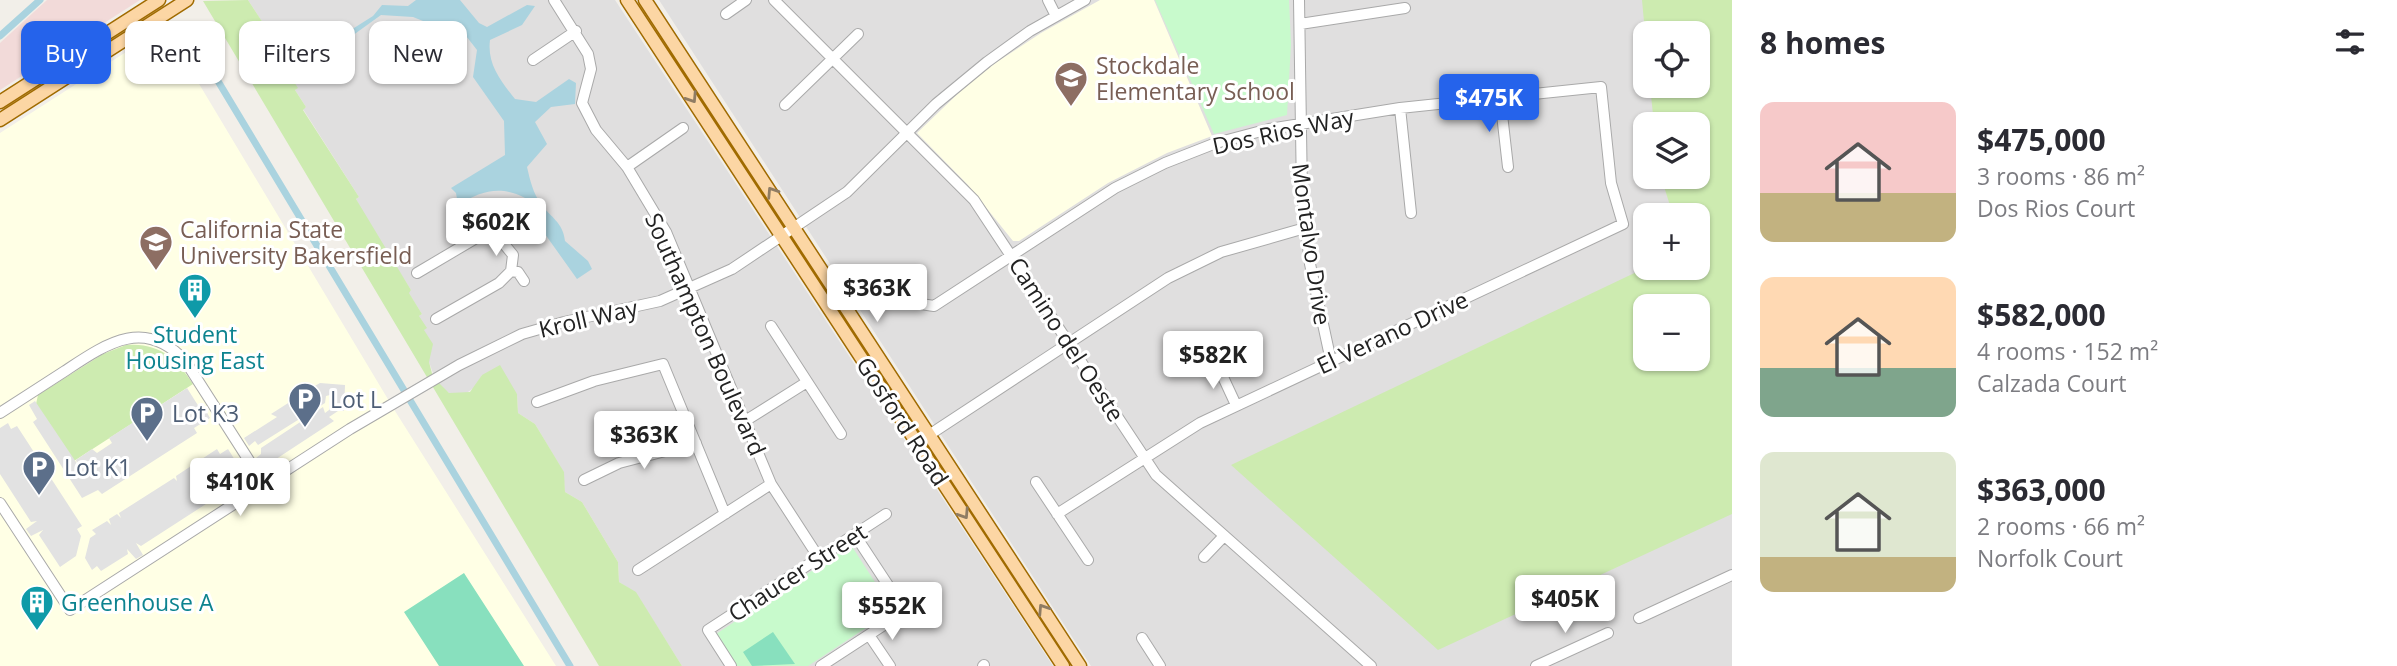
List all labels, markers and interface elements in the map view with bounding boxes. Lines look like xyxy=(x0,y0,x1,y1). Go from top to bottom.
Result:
chip: Buy xyxy=(21,21,111,84)
chip: Rent xyxy=(125,21,225,84)
chip: Filters xyxy=(239,21,355,84)
chip: New xyxy=(369,21,467,84)
map controls xyxy=(1633,21,1710,371)
button: locate xyxy=(1633,21,1710,98)
text: 8 homes xyxy=(1760,22,1885,63)
icon: filters xyxy=(2331,23,2369,61)
place label: Stockdale Elementary School xyxy=(1096,49,1295,107)
school or university icon: Stockdale Elementary School xyxy=(1052,59,1090,108)
pin: $475K xyxy=(1440,74,1538,134)
text: $475K xyxy=(1455,81,1523,113)
one-way arrow xyxy=(684,90,697,103)
street label: Dos Rios Way xyxy=(1209,100,1357,162)
button: layers xyxy=(1633,112,1710,189)
text: $475,000 xyxy=(1977,119,2106,160)
icon: home xyxy=(1816,130,1900,214)
text: 3 rooms · 86 m² xyxy=(1977,160,2145,192)
street label: Montalvo Drive xyxy=(1285,161,1339,327)
one-way arrow xyxy=(767,187,780,200)
text: Dos Rios Court xyxy=(1977,192,2135,224)
pin: $602K xyxy=(447,198,545,258)
button: + xyxy=(1633,203,1710,280)
text: $602K xyxy=(462,205,530,237)
street label: Southampton Boulevard xyxy=(638,208,774,460)
place label: California State University Bakersfield xyxy=(180,213,412,271)
school or university icon: California State University Bakersfield xyxy=(137,223,175,272)
street label: Camino del Oeste xyxy=(1002,251,1132,427)
pin: $363K xyxy=(828,264,926,324)
building icon: Student Housing East xyxy=(176,271,214,320)
text: $363K xyxy=(843,271,911,303)
street label: El Verano Drive xyxy=(1311,283,1473,381)
street label: Kroll Way xyxy=(535,291,641,345)
button: − xyxy=(1633,294,1710,371)
text: $582,000 xyxy=(1977,294,2106,335)
icon: home xyxy=(1816,305,1900,389)
place label: Student Housing East xyxy=(126,318,264,376)
pin: $582K xyxy=(1164,332,1262,391)
text: 4 rooms · 152 m² xyxy=(1977,335,2158,367)
text: $582K xyxy=(1179,338,1247,370)
street label: Gosford Road xyxy=(849,350,957,492)
text: Calzada Court xyxy=(1977,367,2127,399)
parking icon: Lot L xyxy=(286,380,324,429)
place label: Lot L xyxy=(330,383,382,415)
parking icon: Lot K3 xyxy=(128,394,166,443)
place label: Lot K3 xyxy=(172,397,239,429)
pin: $363K xyxy=(595,412,693,471)
text: $363K xyxy=(610,418,678,450)
parking icon: Lot K1 xyxy=(20,448,58,497)
place label: Lot K1 xyxy=(64,451,131,483)
pin: $410K xyxy=(191,458,289,518)
text: $410K xyxy=(206,465,274,497)
text: $363,000 xyxy=(1977,469,2106,510)
icon: home xyxy=(1816,480,1900,564)
one-way arrow xyxy=(955,506,968,519)
text: 2 rooms · 66 m² xyxy=(1977,510,2145,542)
street label: Chaucer Street xyxy=(722,515,872,629)
text: Norfolk Court xyxy=(1977,542,2123,574)
pin: $405K xyxy=(1516,576,1614,635)
pin: $552K xyxy=(843,582,941,642)
text: $405K xyxy=(1531,582,1599,614)
building icon: Greenhouse A xyxy=(18,583,56,632)
place label: Greenhouse A xyxy=(61,586,214,618)
text: $552K xyxy=(858,589,926,621)
one-way arrow xyxy=(1038,603,1051,616)

